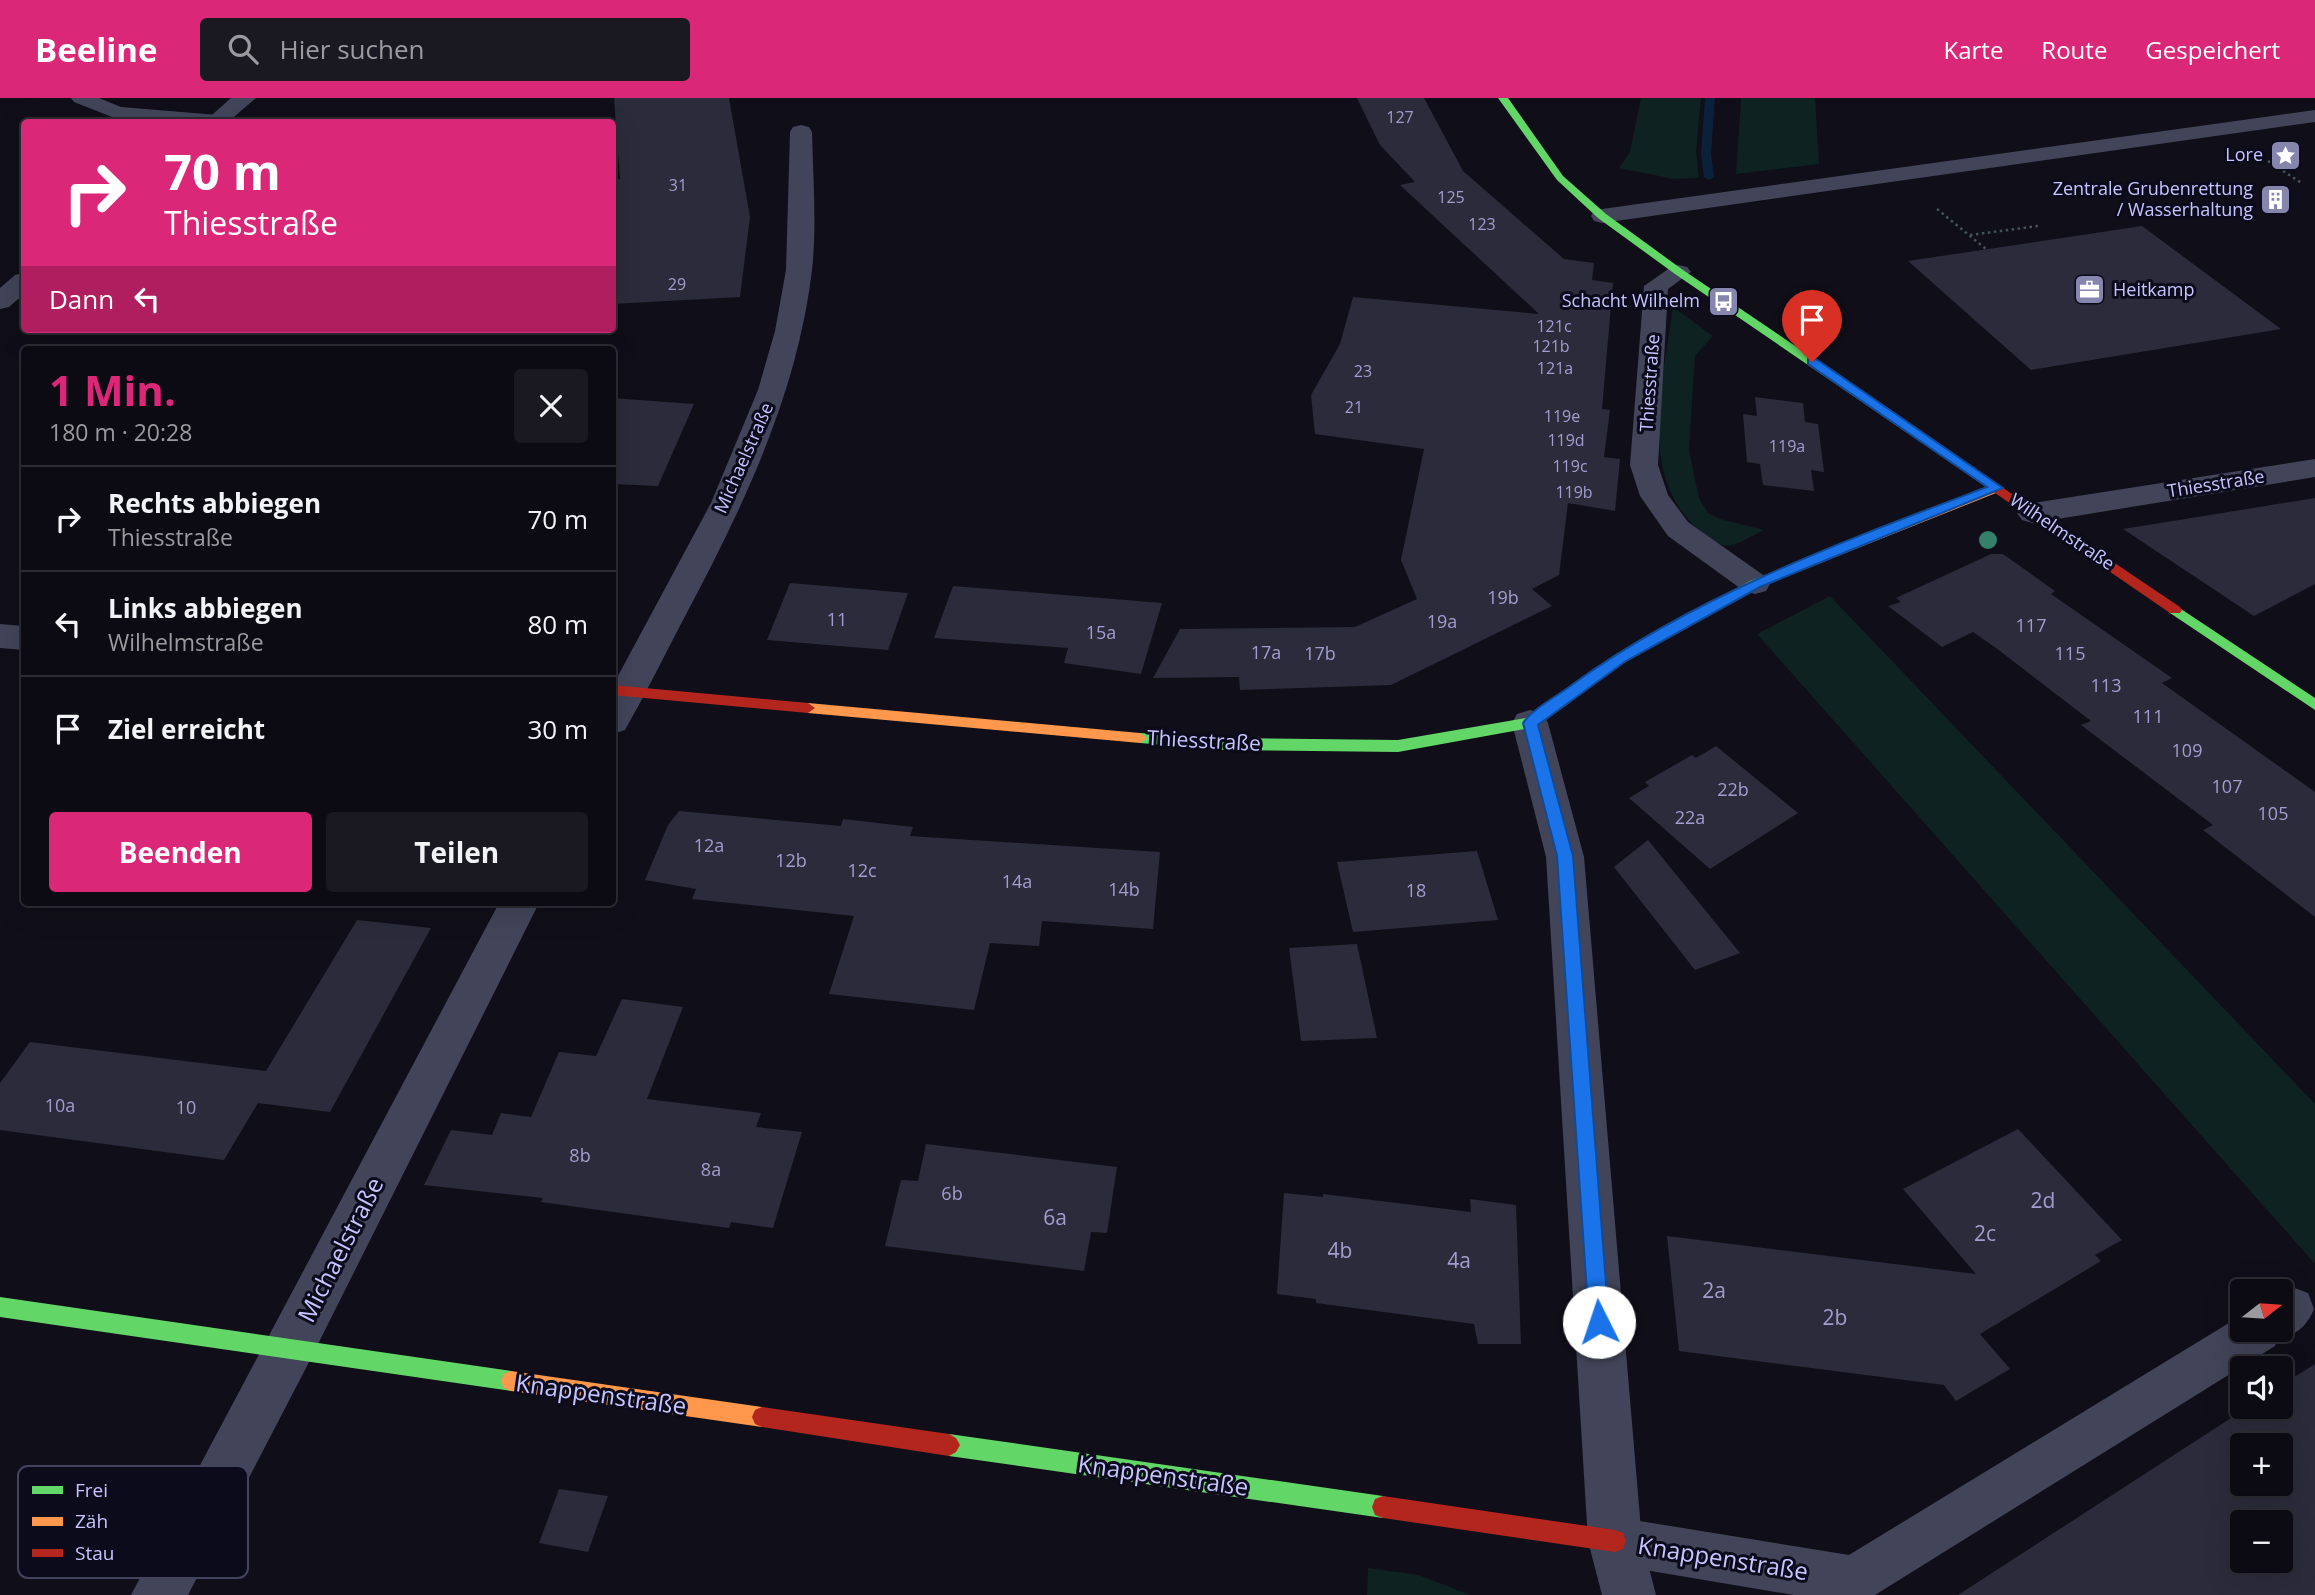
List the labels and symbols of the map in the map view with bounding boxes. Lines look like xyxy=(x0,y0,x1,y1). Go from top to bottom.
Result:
house number: 127 xyxy=(1386,106,1414,128)
place icon: Lore xyxy=(2269,138,2303,172)
place label: Lore xyxy=(2225,142,2263,166)
house number: 31 xyxy=(669,174,687,196)
place label: Zentrale Grubenrettung / Wasserhaltung xyxy=(2053,176,2253,221)
building icon: Zentrale Grubenrettung / Wasserhaltung xyxy=(2259,182,2293,216)
house number: 125 xyxy=(1437,186,1465,208)
house number: 123 xyxy=(1468,213,1496,235)
house number: 29 xyxy=(668,273,686,295)
office icon: Heitkamp xyxy=(2073,273,2107,307)
place label: Heitkamp xyxy=(2113,277,2194,301)
bus stop icon: Schacht Wilhelm xyxy=(1706,284,1740,318)
place label: Schacht Wilhelm xyxy=(1562,288,1700,312)
pin xyxy=(1782,290,1842,362)
house number: 121c xyxy=(1536,315,1572,337)
street label: Thiesstraße xyxy=(1634,333,1664,433)
house number: 121b xyxy=(1532,335,1570,357)
house number: 121a xyxy=(1537,357,1573,379)
house number: 23 xyxy=(1354,360,1372,382)
house number: 21 xyxy=(1345,396,1363,418)
street label: Michaelstraße xyxy=(708,398,778,517)
house number: 119e xyxy=(1544,405,1580,427)
house number: 119d xyxy=(1547,429,1585,451)
house number: 119a xyxy=(1769,435,1805,457)
house number: 119c xyxy=(1552,455,1588,477)
street label: Thiesstraße xyxy=(2166,464,2266,503)
house number: 119b xyxy=(1555,481,1593,503)
street label: Wilhelmstraße xyxy=(2005,487,2120,575)
house number: 19b xyxy=(1487,585,1519,609)
house number: 11 xyxy=(827,607,847,631)
house number: 19a xyxy=(1427,609,1457,633)
house number: 117 xyxy=(2016,613,2046,637)
house number: 15a xyxy=(1086,620,1116,644)
house number: 17a xyxy=(1251,640,1281,664)
house number: 17b xyxy=(1304,641,1336,665)
house number: 115 xyxy=(2055,641,2085,665)
house number: 113 xyxy=(2091,673,2121,697)
house number: 111 xyxy=(2133,704,2163,728)
street label: Thiesstraße xyxy=(1146,723,1262,757)
house number: 109 xyxy=(2172,738,2202,762)
house number: 107 xyxy=(2212,774,2242,798)
house number: 22b xyxy=(1717,777,1749,801)
house number: 105 xyxy=(2258,801,2288,825)
house number: 22a xyxy=(1675,805,1705,829)
house number: 12a xyxy=(694,833,724,857)
house number: 12b xyxy=(775,848,807,872)
house number: 12c xyxy=(847,858,877,882)
house number: 14a xyxy=(1002,869,1032,893)
house number: 14b xyxy=(1108,877,1140,901)
house number: 18 xyxy=(1406,878,1426,902)
house number: 10a xyxy=(45,1093,75,1117)
house number: 10 xyxy=(176,1095,196,1119)
house number: 8b xyxy=(569,1143,591,1167)
house number: 8a xyxy=(701,1157,721,1181)
street label: Michaelstraße xyxy=(289,1171,390,1327)
house number: 6b xyxy=(941,1181,963,1205)
house number: 2d xyxy=(2031,1186,2055,1214)
house number: 6a xyxy=(1043,1203,1067,1231)
house number: 2c xyxy=(1974,1219,1996,1247)
house number: 4b xyxy=(1328,1236,1352,1264)
house number: 4a xyxy=(1447,1246,1471,1274)
house number: 2a xyxy=(1702,1276,1726,1304)
north arrow xyxy=(2230,1279,2292,1342)
position arrow xyxy=(1562,1285,1636,1359)
house number: 2b xyxy=(1823,1303,1847,1331)
street label: Knappenstraße xyxy=(514,1365,689,1422)
street label: Knappenstraße xyxy=(1076,1446,1251,1503)
legend xyxy=(18,1466,248,1578)
text: Frei xyxy=(75,1477,108,1503)
text: Zäh xyxy=(75,1508,108,1534)
street label: Knappenstraße xyxy=(1636,1528,1811,1587)
text: Stau xyxy=(75,1540,114,1566)

